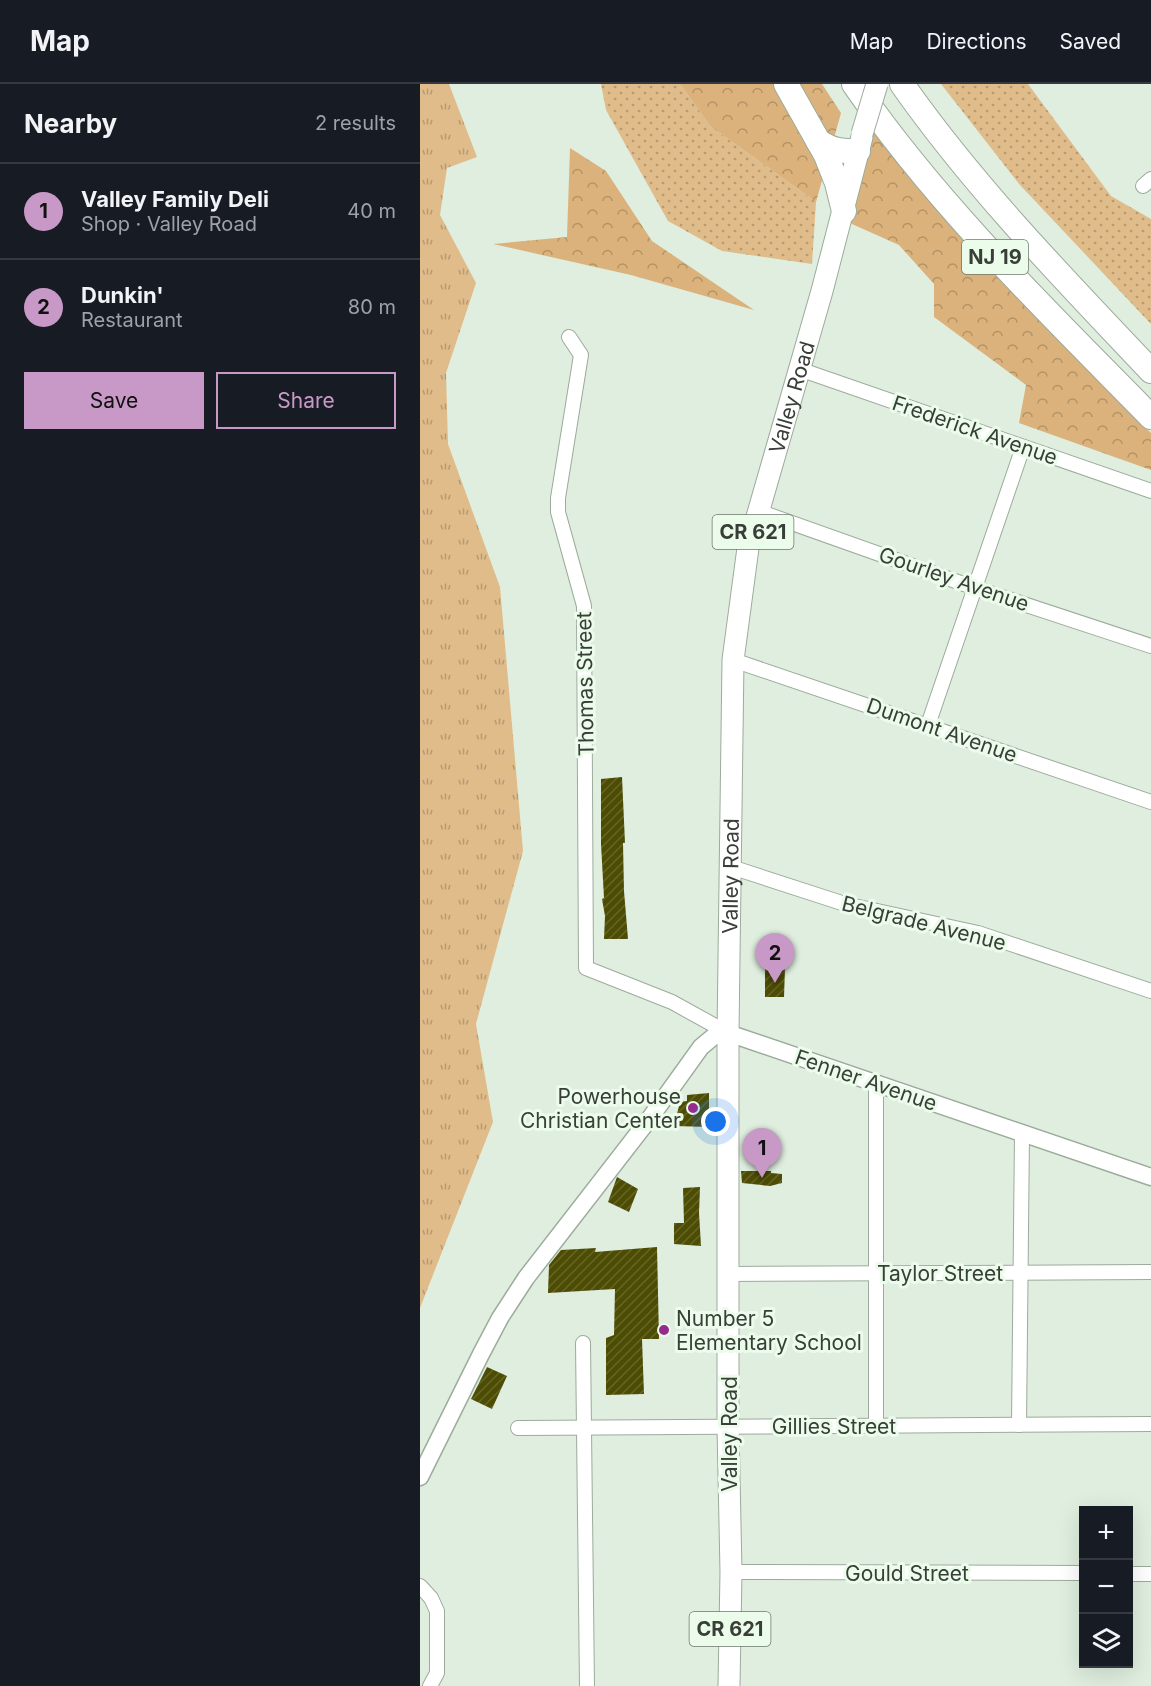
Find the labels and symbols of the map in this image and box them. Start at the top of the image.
road number: NJ 19 [962,240,1028,274]
street label: Valley Road [763,338,819,456]
street label: Frederick Avenue [889,390,1061,470]
road number: CR 621 [712,515,794,549]
street label: Gourley Avenue [876,542,1032,616]
street label: Thomas Street [571,611,599,757]
street label: Dumont Avenue [863,693,1021,767]
street label: Valley Road [717,818,743,934]
street label: Belgrade Avenue [839,890,1009,956]
pin: 2 [756,934,794,983]
street label: Fenner Avenue [792,1044,940,1116]
place label: Powerhouse Christian Center [520,1084,681,1133]
marker: Powerhouse Christian Center [686,1101,700,1115]
your location [701,1107,730,1136]
pin: 1 [742,1128,782,1178]
street label: Taylor Street [877,1261,1003,1286]
place label: Number 5 Elementary School [676,1306,862,1355]
marker: Number 5 Elementary School [657,1323,671,1337]
street label: Valley Road [717,1376,742,1492]
street label: Gillies Street [772,1414,896,1439]
street label: Gould Street [845,1561,969,1586]
road number: CR 621 [690,1612,770,1646]

